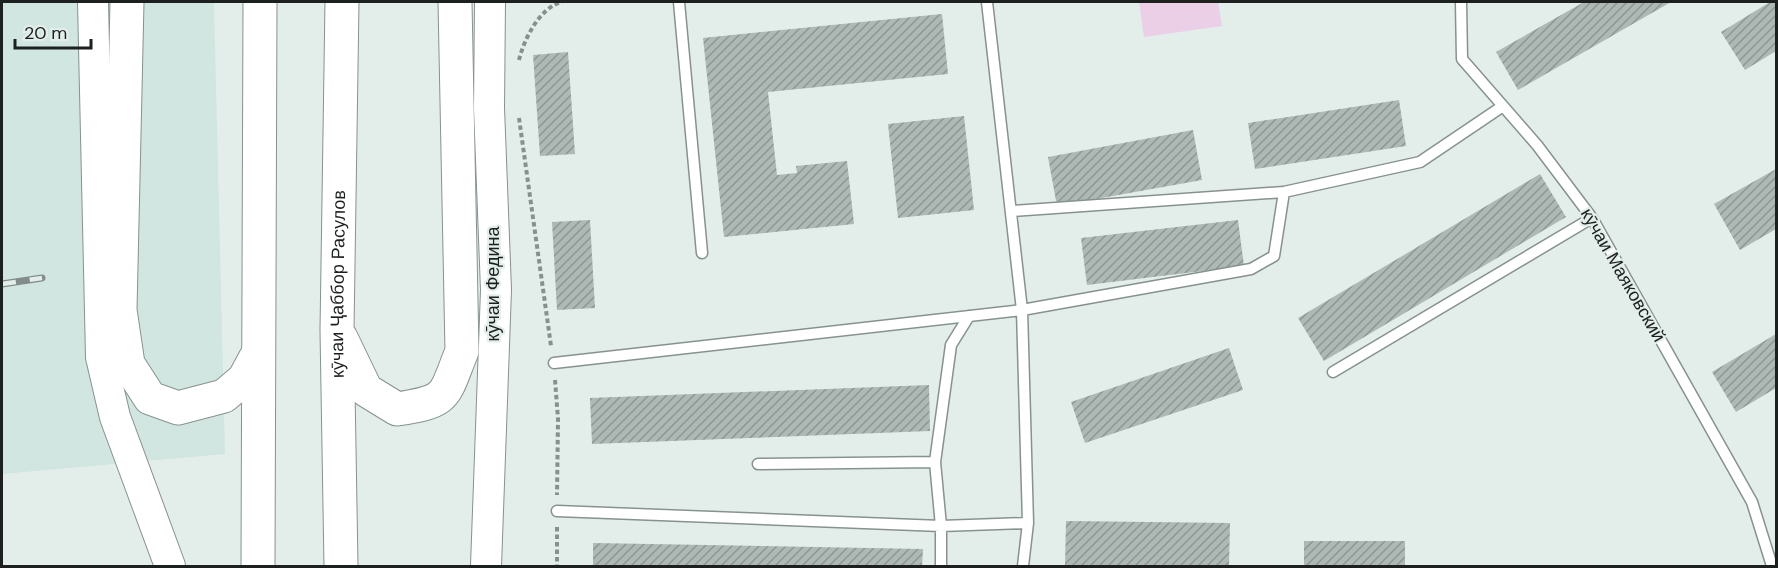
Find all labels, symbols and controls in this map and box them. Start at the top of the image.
scale bar [15,12,92,50]
text: 20 m [24,21,67,45]
street label: кӯчаи Ҷаббор Расулов [325,190,351,378]
street label: кӯчаи Маяковский [1575,204,1671,346]
street label: кӯчаи Федина [481,226,505,341]

